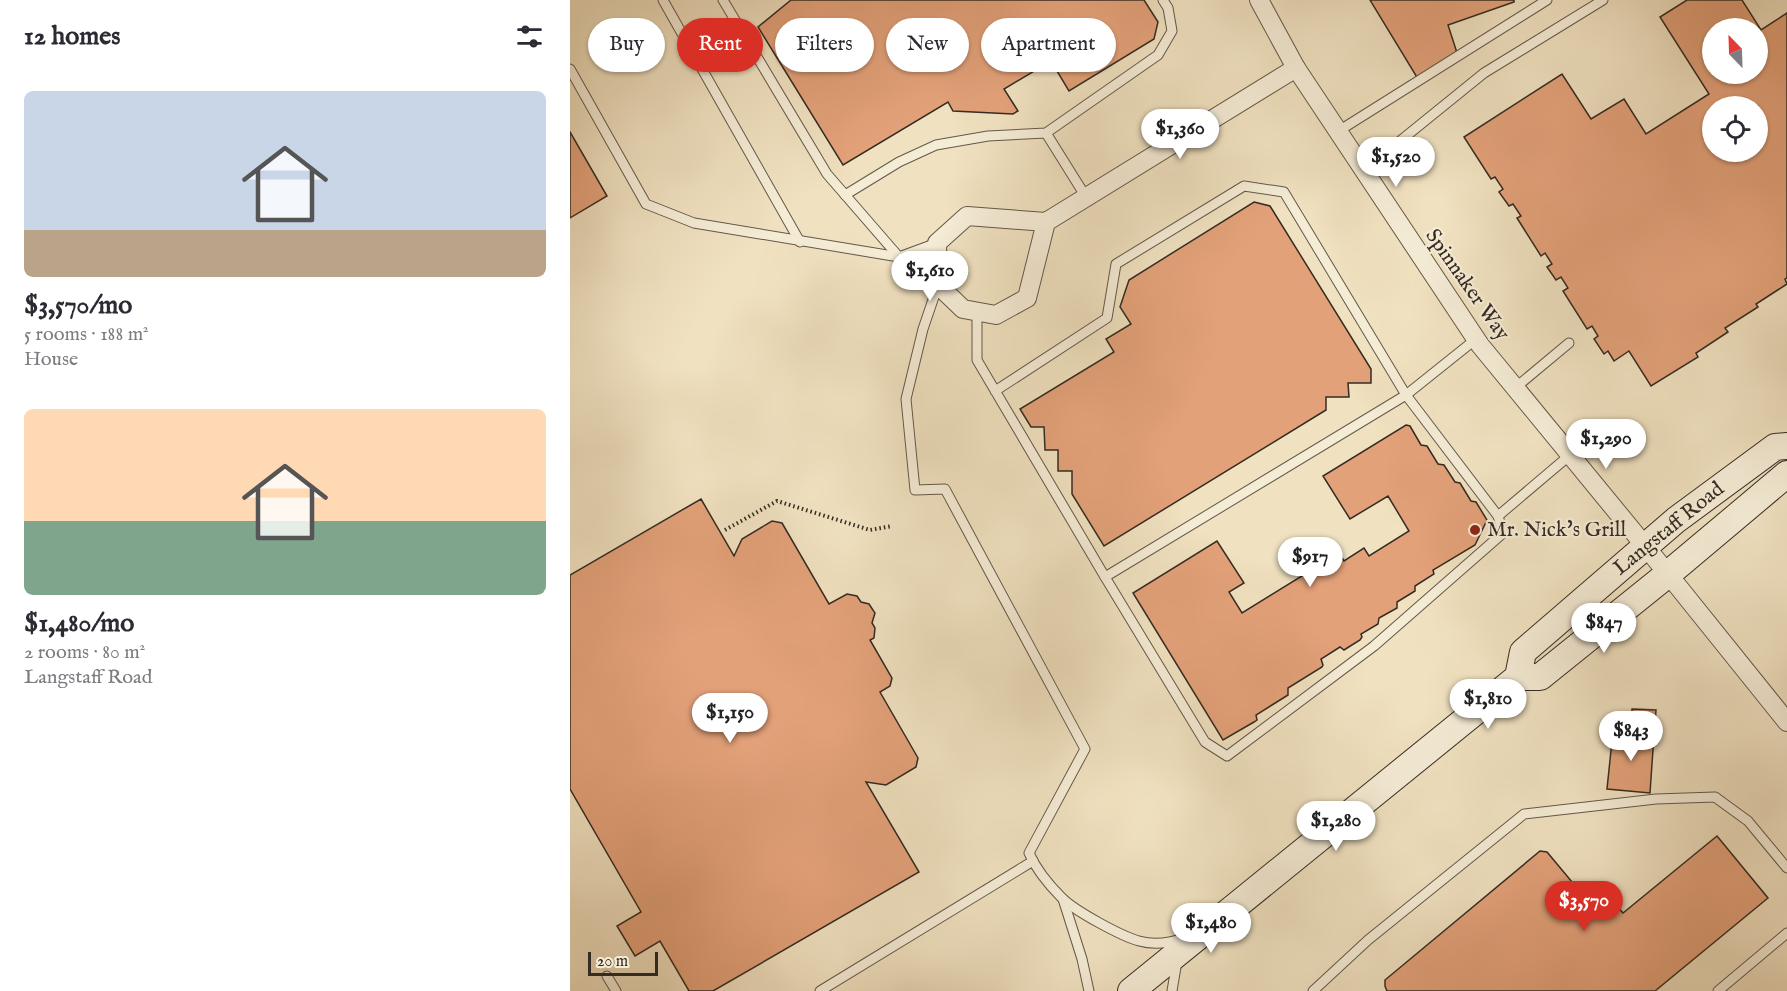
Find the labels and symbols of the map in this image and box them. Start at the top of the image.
north arrow [1702,18,1768,84]
pin: $1,360 [1131,109,1229,160]
pin: $1,520 [1347,137,1445,188]
street label: Spinnaker Way [1419,224,1516,347]
pin: $1,610 [881,251,979,302]
pin: $1,290 [1557,419,1655,470]
street label: Langstaff Road [1608,476,1730,582]
place label: Mr. Nick's Grill [1487,517,1626,544]
marker: Mr. Nick's Grill [1468,523,1482,537]
pin: $917 [1274,537,1346,588]
pin: $847 [1568,603,1640,654]
pin: $1,810 [1439,679,1537,730]
pin: $1,150 [681,693,779,744]
pin: $843 [1595,711,1667,762]
pin: $1,280 [1287,801,1385,852]
pin: $3,570 [1535,881,1633,932]
pin: $1,480 [1162,903,1260,954]
scale bar [588,949,658,976]

